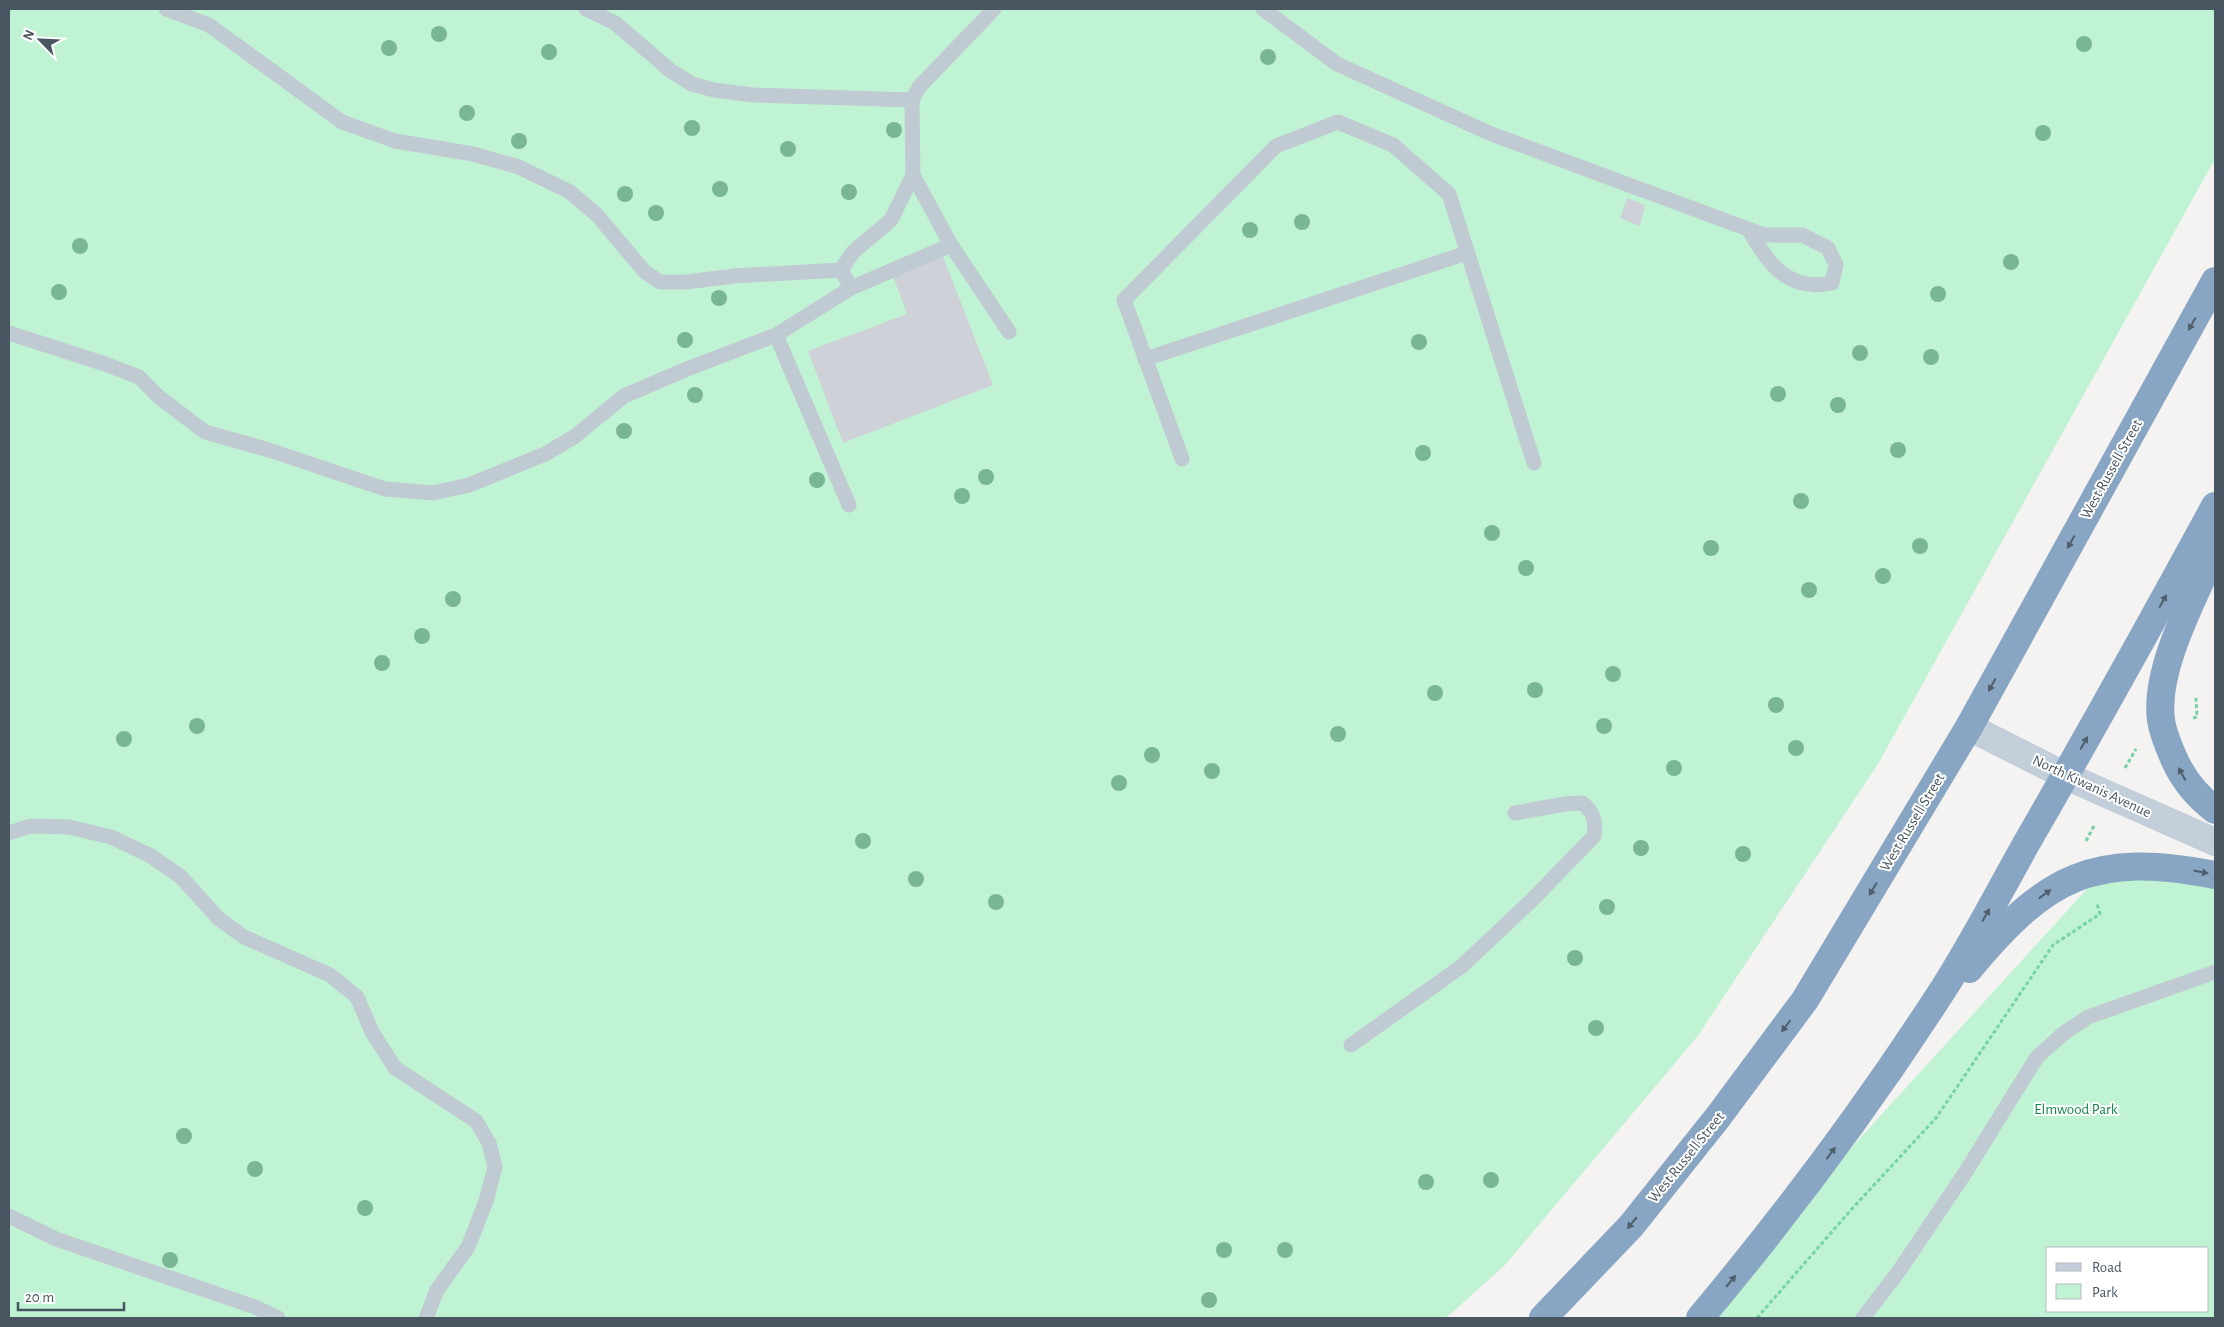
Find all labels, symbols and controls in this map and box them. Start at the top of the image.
north arrow [15,15,65,65]
text: N [21,28,37,42]
one-way arrow [2187,317,2196,330]
street label: West Russell Street [2078,417,2145,522]
one-way arrow [2067,535,2075,550]
one-way arrow [2159,594,2167,608]
one-way arrow [1988,678,1997,691]
one-way arrow [2080,736,2088,751]
street label: North Kiwanis Avenue [2030,752,2153,820]
one-way arrow [2178,767,2186,782]
street label: West Russell Street [1877,770,1948,874]
one-way arrow [2193,868,2209,876]
one-way arrow [1868,882,1877,895]
one-way arrow [2038,889,2052,899]
one-way arrow [1982,907,1990,922]
one-way arrow [1781,1019,1791,1033]
park label: Elmwood Park [2034,1102,2118,1117]
street label: West Russell Street [1646,1109,1727,1205]
one-way arrow [1826,1146,1836,1159]
one-way arrow [1627,1217,1638,1230]
legend [2046,1247,2209,1312]
text: Road [2092,1260,2122,1275]
one-way arrow [1725,1275,1736,1287]
scale bar [18,1280,124,1312]
text: Park [2092,1285,2118,1300]
text: 20 m [25,1290,54,1305]

